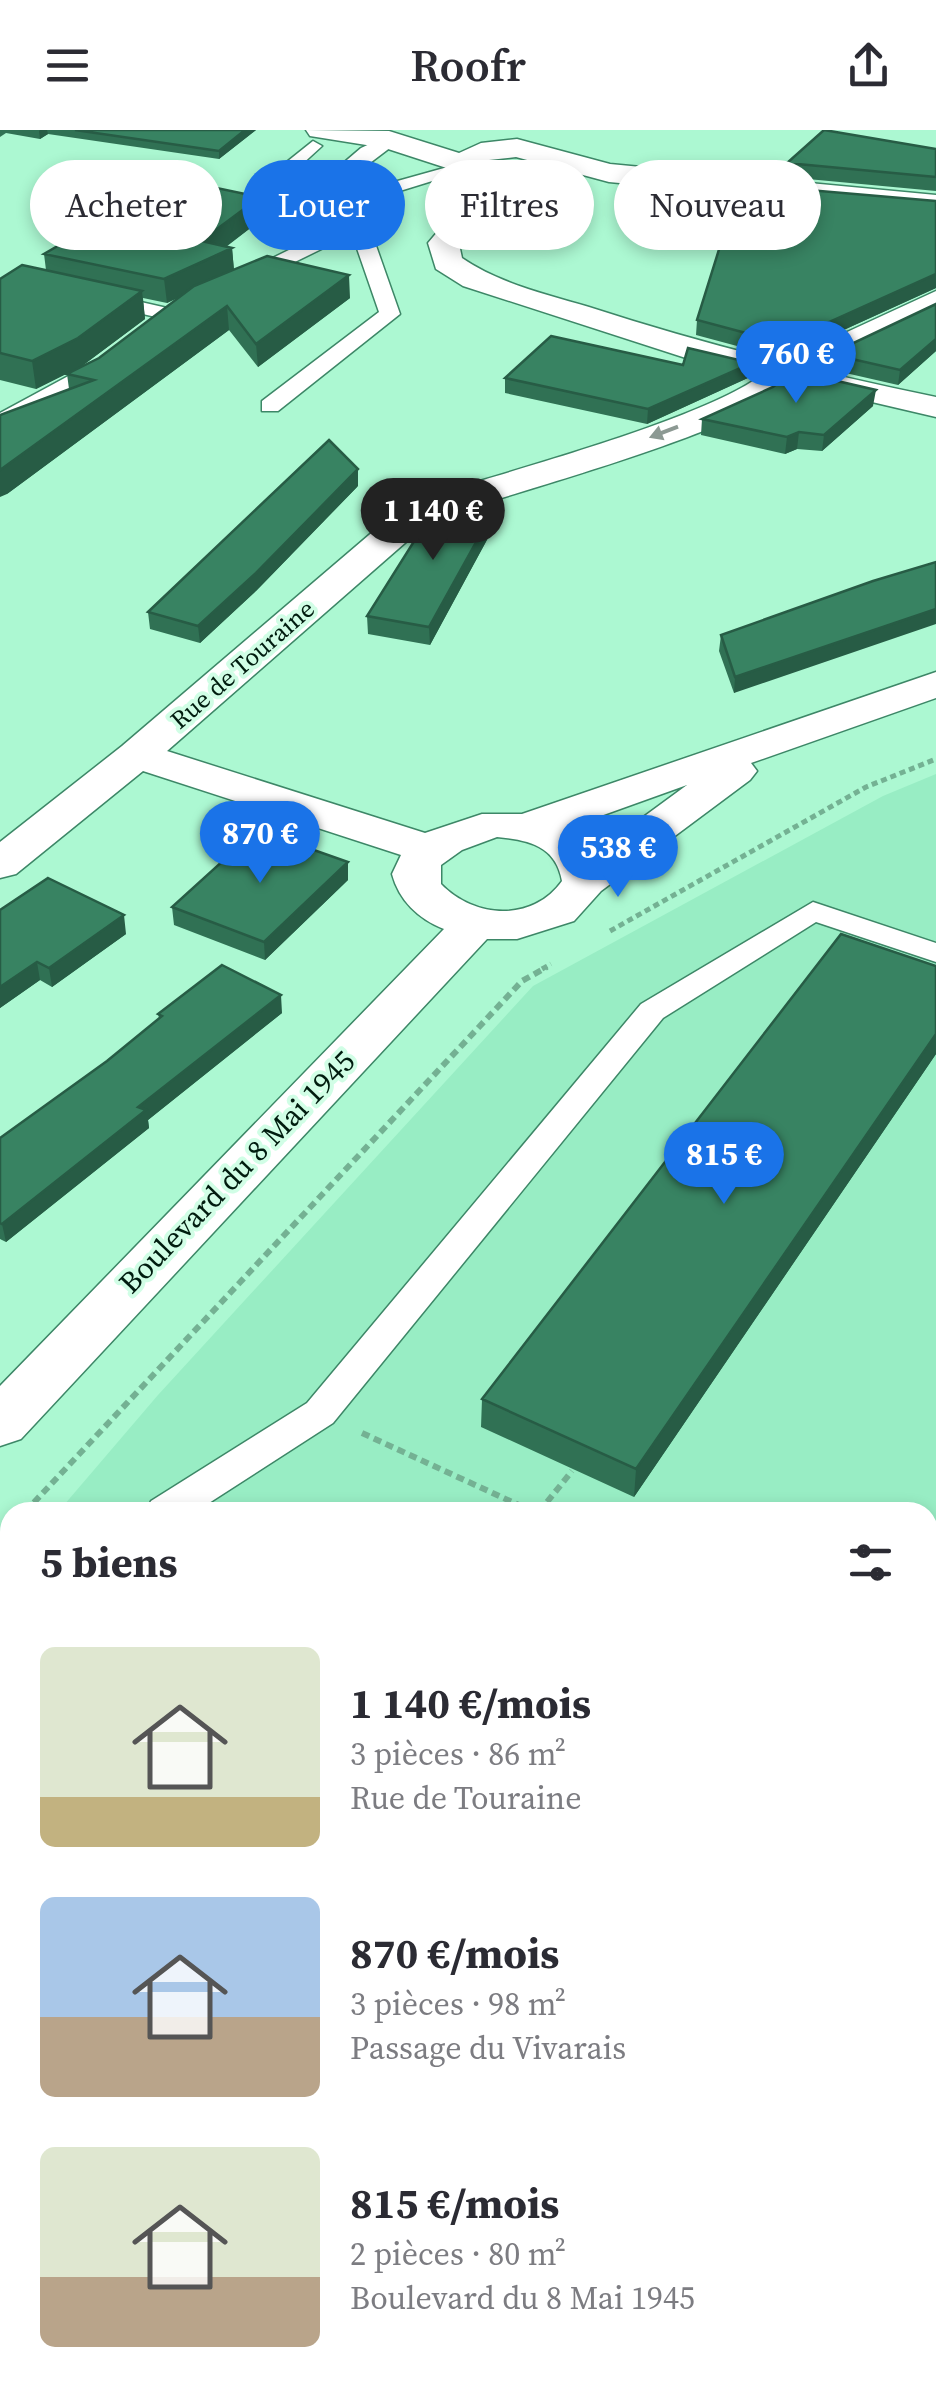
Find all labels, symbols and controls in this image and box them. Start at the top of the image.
text: Roofr [410,34,526,96]
icon: menu [40,38,95,93]
icon: share [841,38,896,93]
chip: Acheter [30,160,222,250]
chip: Louer [242,160,405,250]
chip: Filtres [425,160,594,250]
chip: Nouveau [614,160,821,250]
pin: 760 € [726,321,866,406]
text: 760 € [758,331,834,375]
one-way arrow [648,425,678,440]
pin: 1 140 € [341,478,525,563]
text: 1 140 € [383,488,483,532]
street label: Rue de Touraine [163,592,321,736]
pin: 870 € [190,801,330,886]
text: 870 € [222,811,298,855]
pin: 538 € [548,815,688,900]
text: 538 € [580,825,656,869]
street label: Boulevard du 8 Mai 1945 [110,1041,364,1302]
pin: 815 € [654,1122,794,1207]
text: 815 € [686,1132,762,1176]
text: 5 biens [40,1533,178,1591]
icon: filters [843,1535,898,1590]
text: 1 140 €/mois [350,1674,591,1732]
icon: home [120,1687,240,1807]
text: 3 pièces · 86 m² [350,1732,566,1776]
text: Rue de Touraine [350,1776,582,1820]
text: 870 €/mois [350,1924,559,1982]
icon: home [120,1937,240,2057]
text: 3 pièces · 98 m² [350,1982,566,2026]
text: Passage du Vivarais [350,2026,626,2070]
text: 815 €/mois [350,2174,559,2232]
icon: home [120,2187,240,2307]
text: 2 pièces · 80 m² [350,2232,566,2276]
text: Boulevard du 8 Mai 1945 [350,2276,695,2320]

